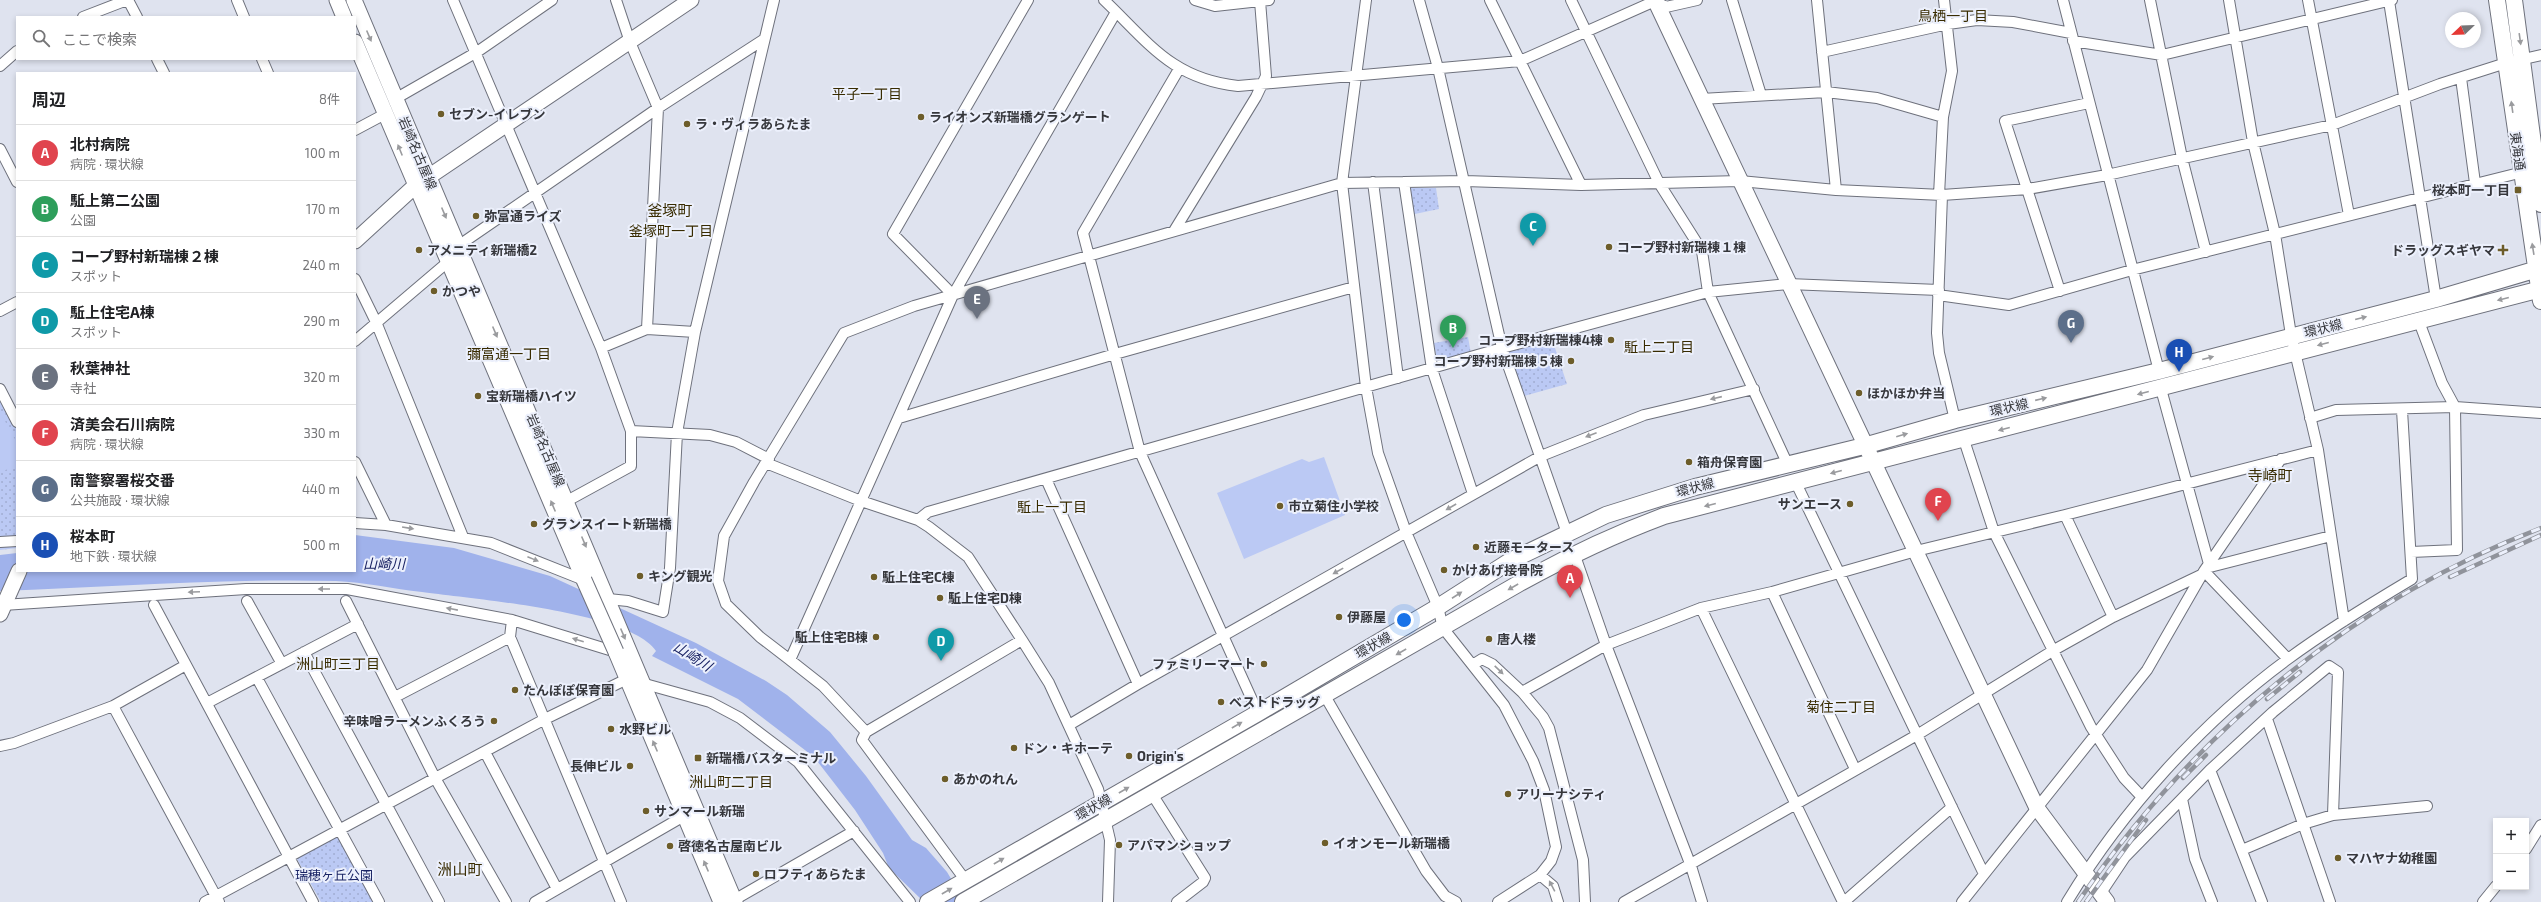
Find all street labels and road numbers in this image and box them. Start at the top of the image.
street label: 岩崎名古屋線 [395,114,441,192]
street label: 東海通 [2507,131,2529,171]
street label: 環状線 [2302,316,2344,340]
street label: 環状線 [1988,395,2030,419]
street label: 岩崎名古屋線 [523,411,569,489]
street label: 環状線 [1674,474,1716,500]
street label: 環状線 [1352,628,1394,662]
street label: 環状線 [1072,790,1114,824]

